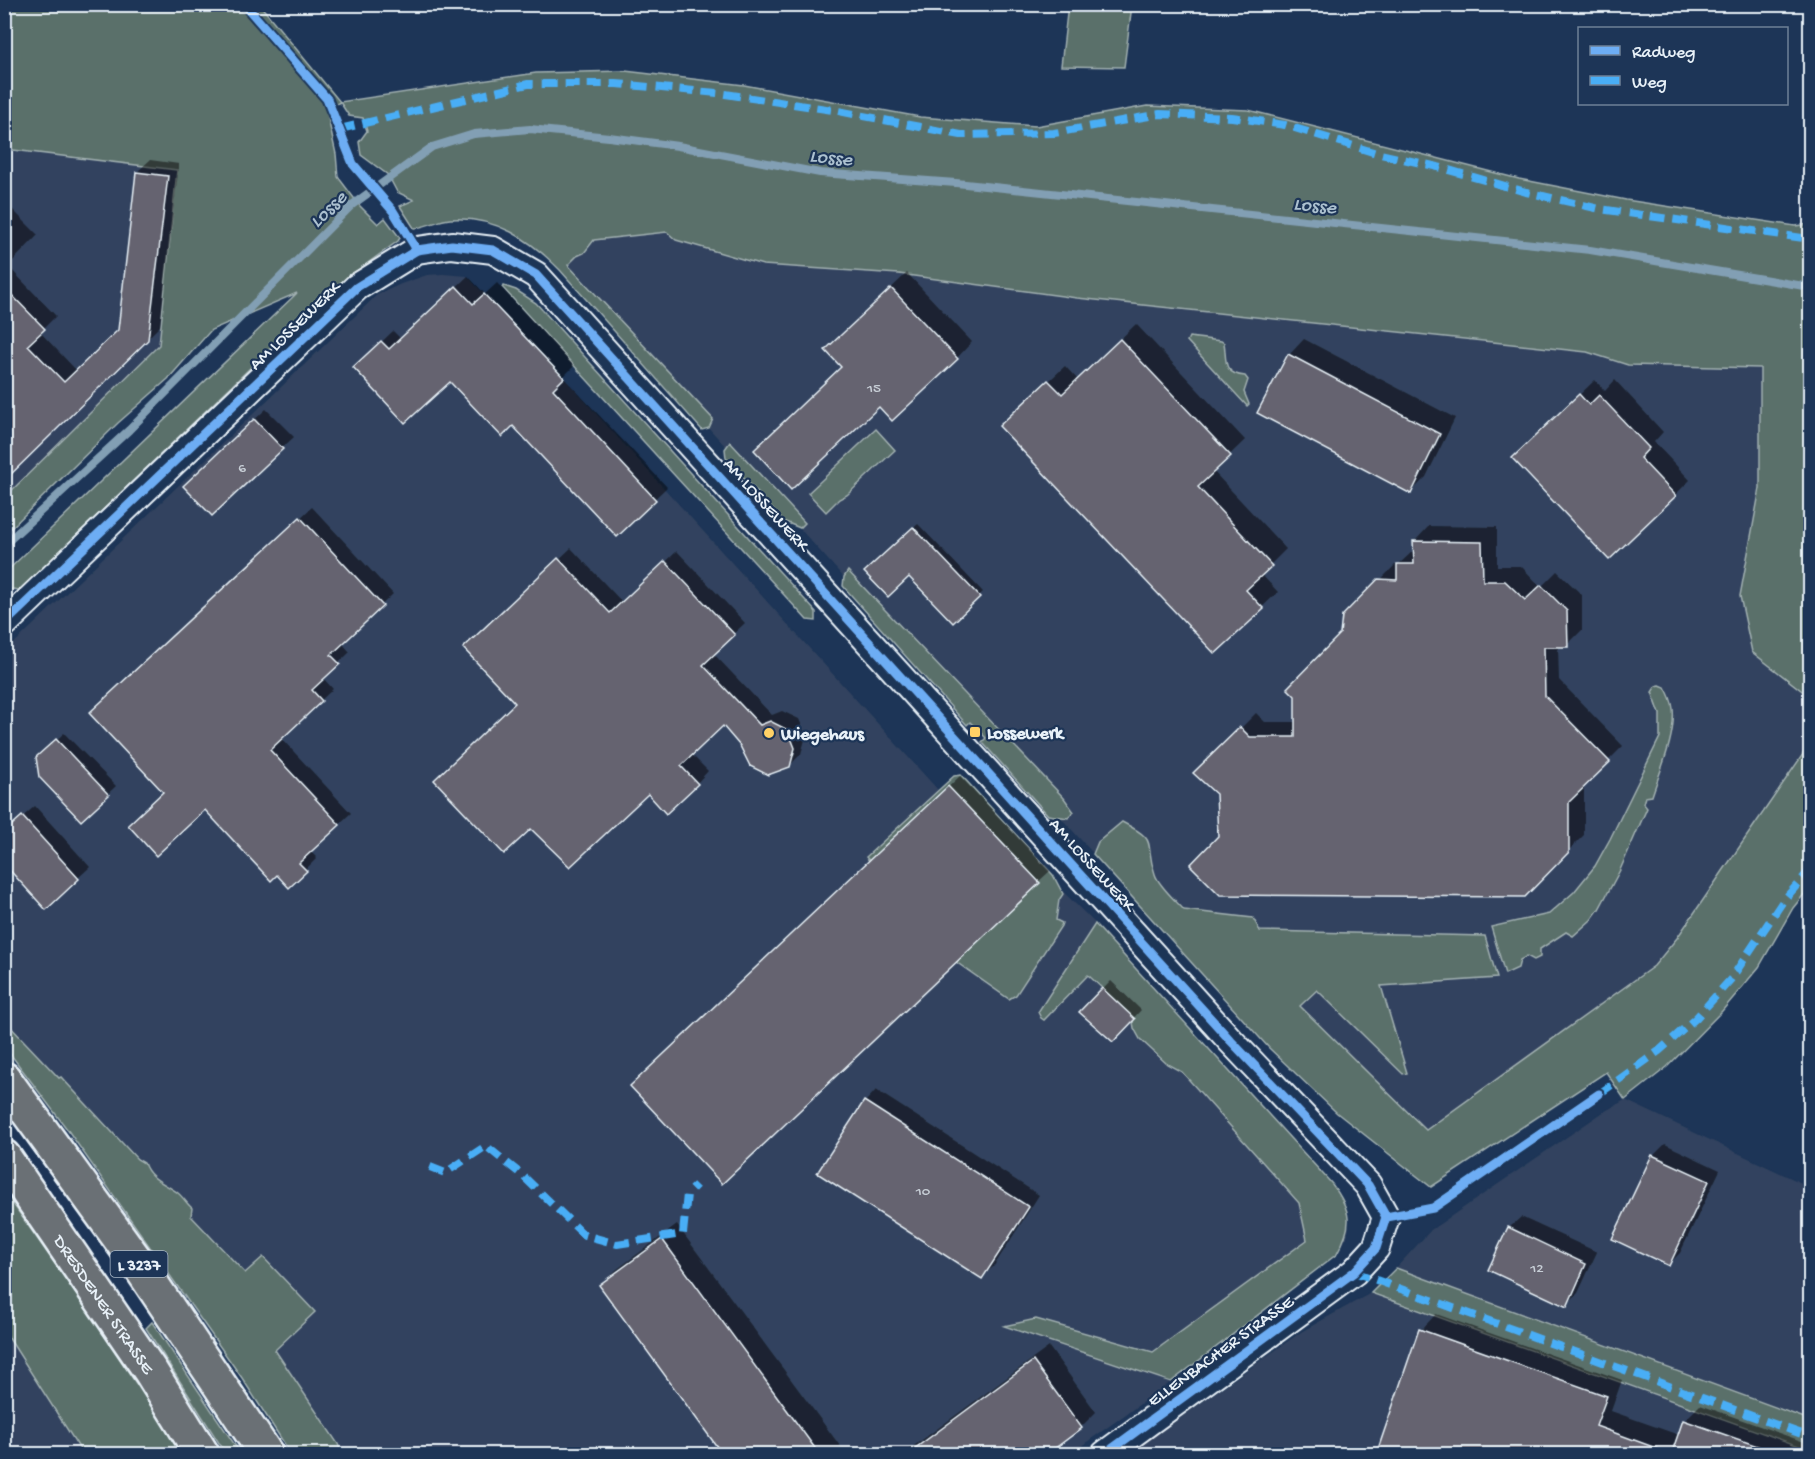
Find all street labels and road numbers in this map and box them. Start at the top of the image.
street label: AM LOSSEWERK [246,277,347,376]
street label: AM LOSSEWERK [718,455,814,558]
street label: AM LOSSEWERK [1044,815,1140,918]
street label: DRESDENER STRASSE [47,1231,158,1379]
road number: L 3237 [110,1251,168,1277]
street label: ELLENBACHER STRASSE [1144,1292,1299,1412]

